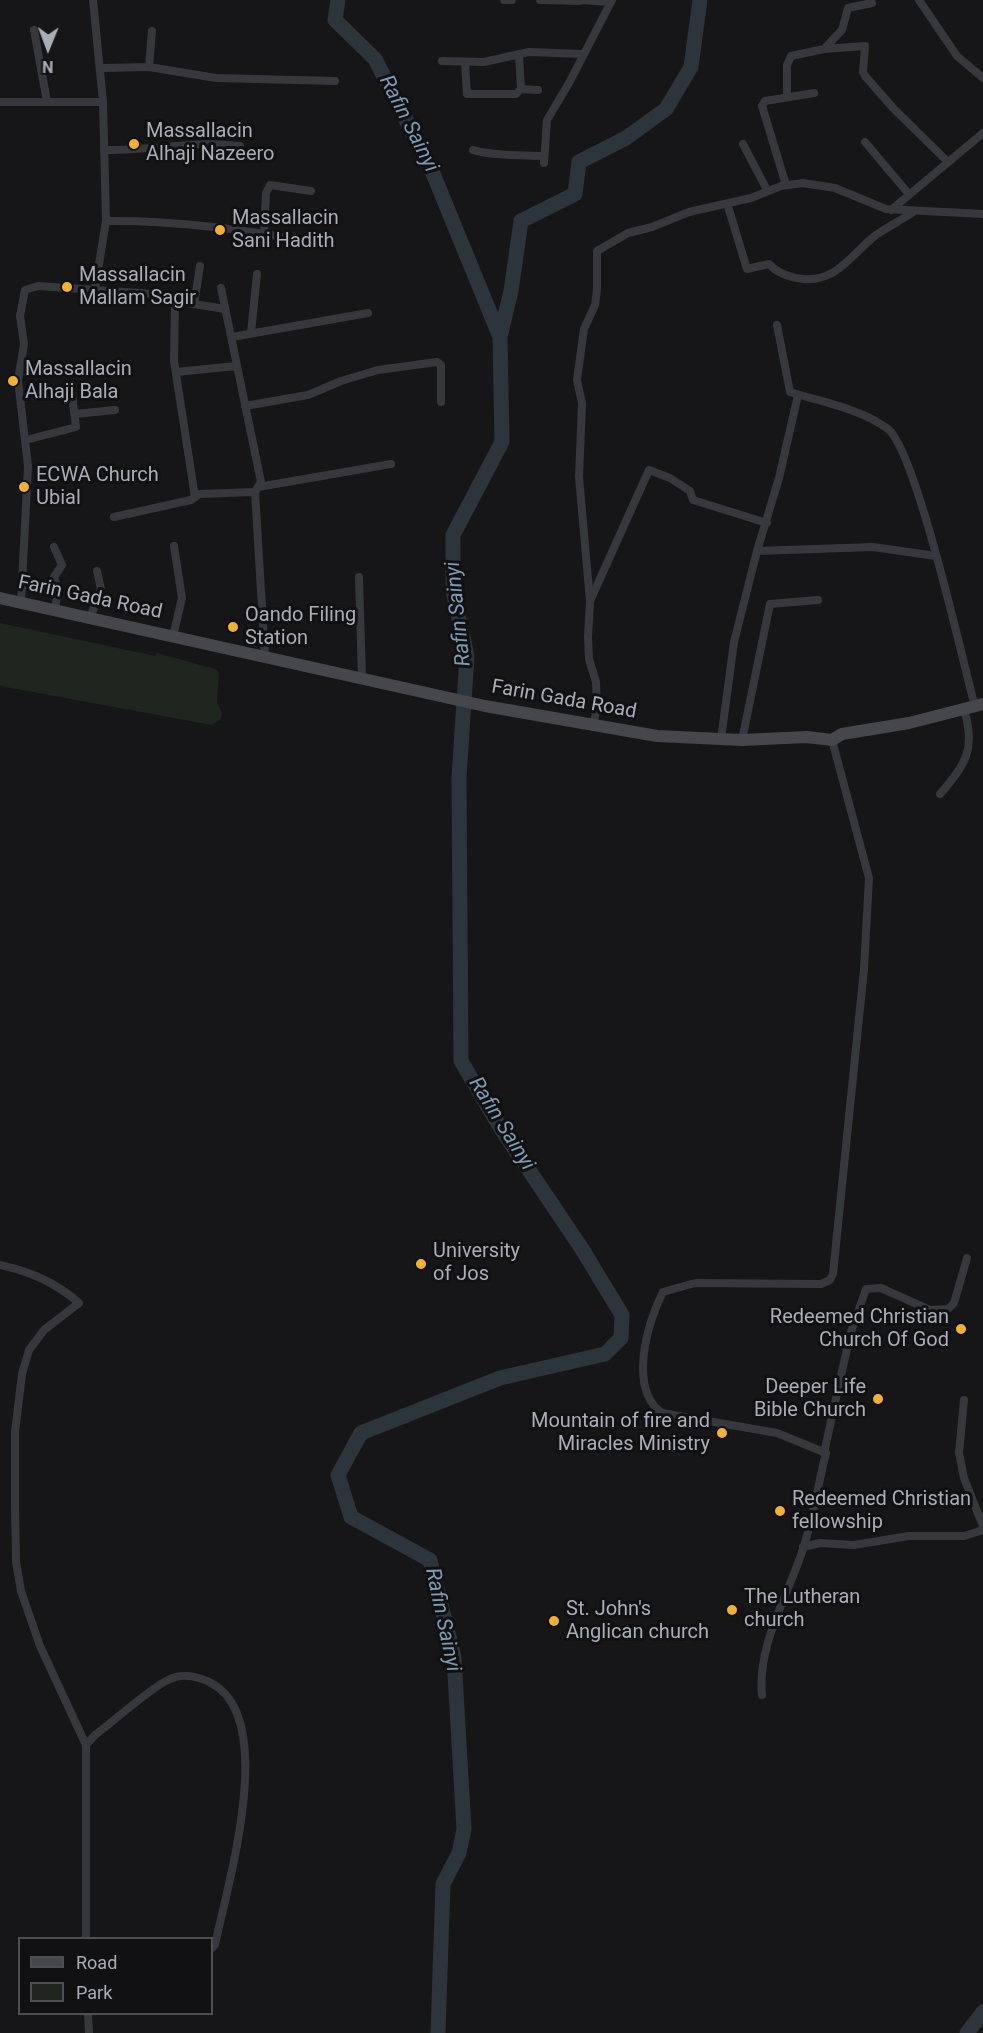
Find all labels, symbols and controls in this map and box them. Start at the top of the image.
north arrow [18,18,78,78]
text: N [42,57,53,76]
water label: Rafin Sainyi [373,71,443,177]
place label: Massallacin Alhaji Nazeero [146,120,275,167]
marker: Massallacin Alhaji Nazeero [127,137,141,151]
place label: Massallacin Sani Hadith [232,207,339,254]
marker: Massallacin Sani Hadith [213,223,227,237]
place label: Massallacin Mallam Sagir [79,264,196,311]
marker: Massallacin Mallam Sagir [60,280,74,294]
place label: Massallacin Alhaji Bala [25,358,132,405]
marker: Massallacin Alhaji Bala [6,374,20,388]
place label: ECWA Church Ubial [36,464,159,511]
marker: ECWA Church Ubial [17,480,31,494]
water label: Rafin Sainyi [441,560,477,668]
street label: Farin Gada Road [16,571,164,625]
place label: Oando Filing Station [245,604,356,651]
marker: Oando Filing Station [226,620,240,634]
street label: Farin Gada Road [490,675,638,725]
water label: Rafin Sainyi [462,1073,540,1175]
place label: University of Jos [433,1240,520,1287]
marker: University of Jos [414,1257,428,1271]
place label: Redeemed Christian Church Of God [770,1306,949,1353]
marker: Redeemed Christian Church Of God [954,1322,968,1336]
place label: Deeper Life Bible Church [754,1376,866,1423]
marker: Deeper Life Bible Church [871,1392,885,1406]
place label: Mountain of fire and Miracles Ministry [531,1410,710,1457]
marker: Mountain of fire and Miracles Ministry [715,1426,729,1440]
place label: Redeemed Christian fellowship [792,1488,971,1535]
marker: Redeemed Christian fellowship [773,1504,787,1518]
water label: Rafin Sainyi [419,1566,465,1674]
place label: The Lutheran church [744,1586,860,1633]
place label: St. John's Anglican church [566,1598,709,1645]
marker: The Lutheran church [725,1603,739,1617]
marker: St. John's Anglican church [547,1614,561,1628]
legend [18,1937,213,2015]
text: Road [76,1952,117,1973]
text: Park [76,1982,112,2003]

